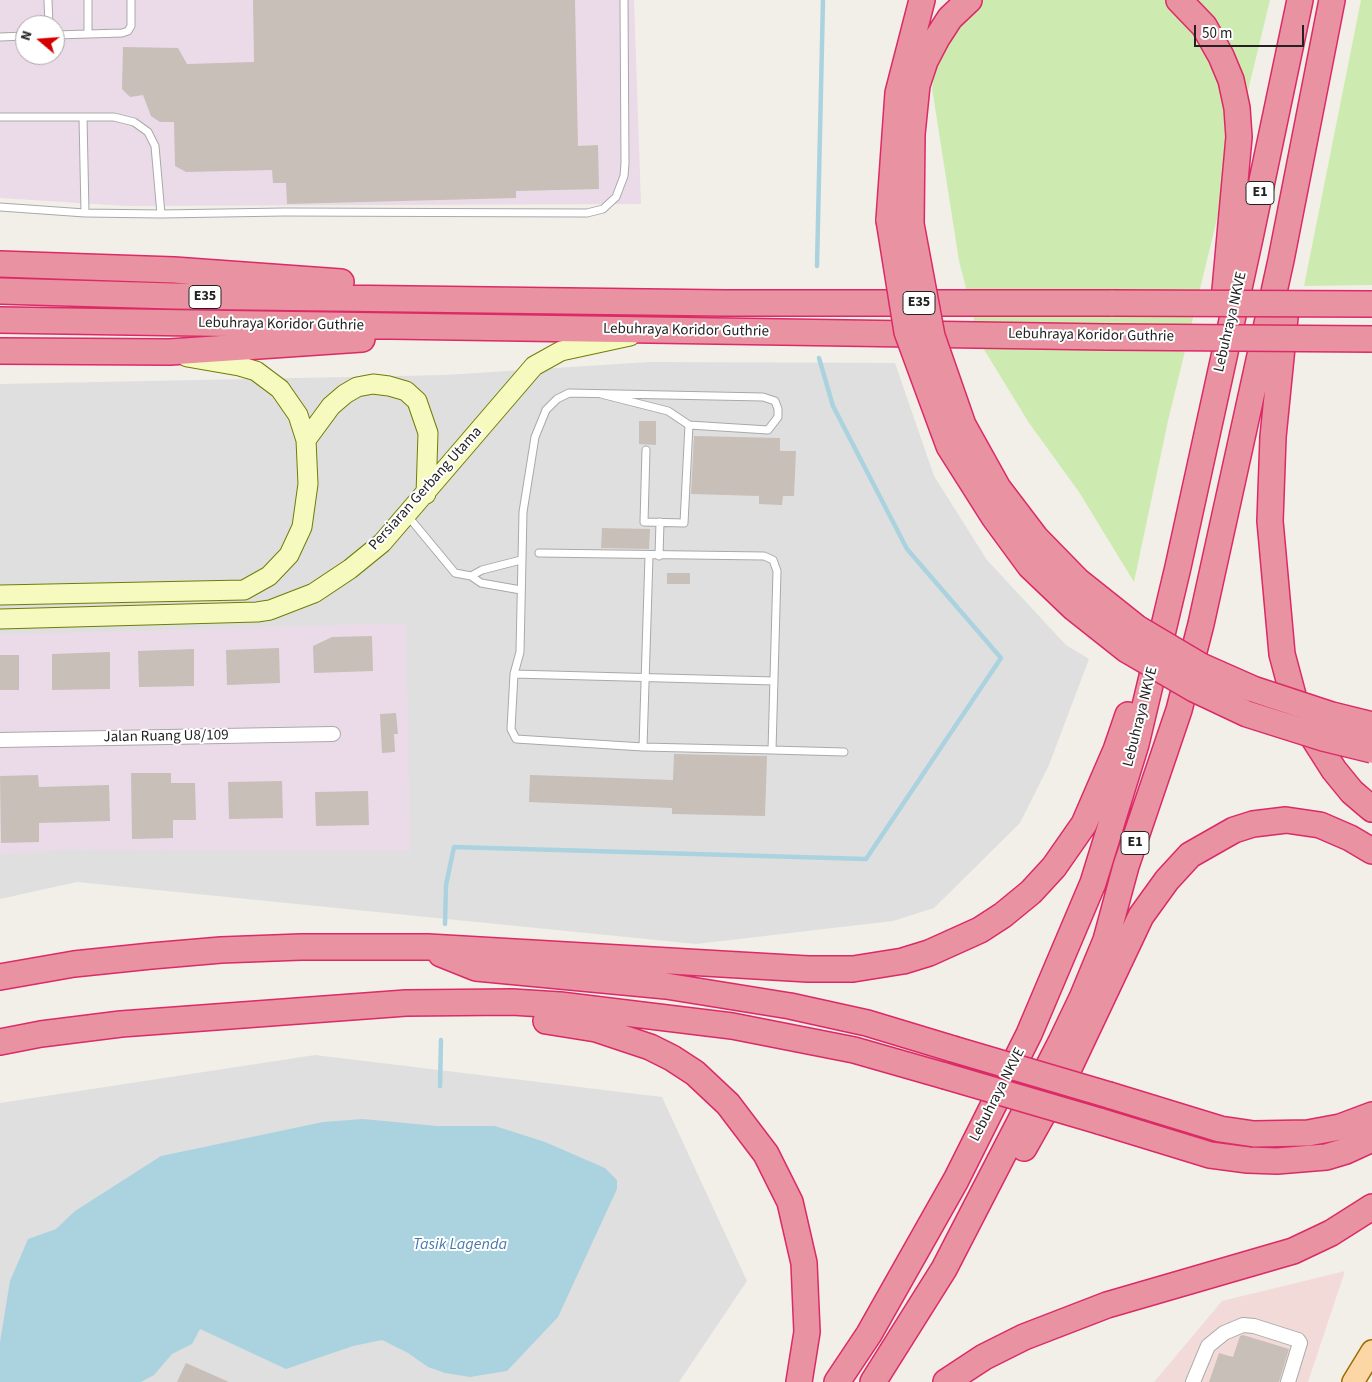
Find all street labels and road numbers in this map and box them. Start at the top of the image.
road number: E1 [1246,182,1274,204]
street label: Lebuhraya NKVE [1211,270,1251,374]
road number: E35 [189,286,221,308]
road number: E35 [903,292,935,314]
street label: Lebuhraya Koridor Guthrie [198,315,364,335]
street label: Lebuhraya Koridor Guthrie [603,321,769,341]
street label: Lebuhraya Koridor Guthrie [1008,326,1174,346]
street label: Persiaran Gerbang Utama [366,423,486,555]
street label: Lebuhraya NKVE [1120,665,1162,769]
street label: Jalan Ruang U8/109 [103,727,229,747]
road number: E1 [1121,831,1149,854]
street label: Lebuhraya NKVE [967,1045,1029,1145]

